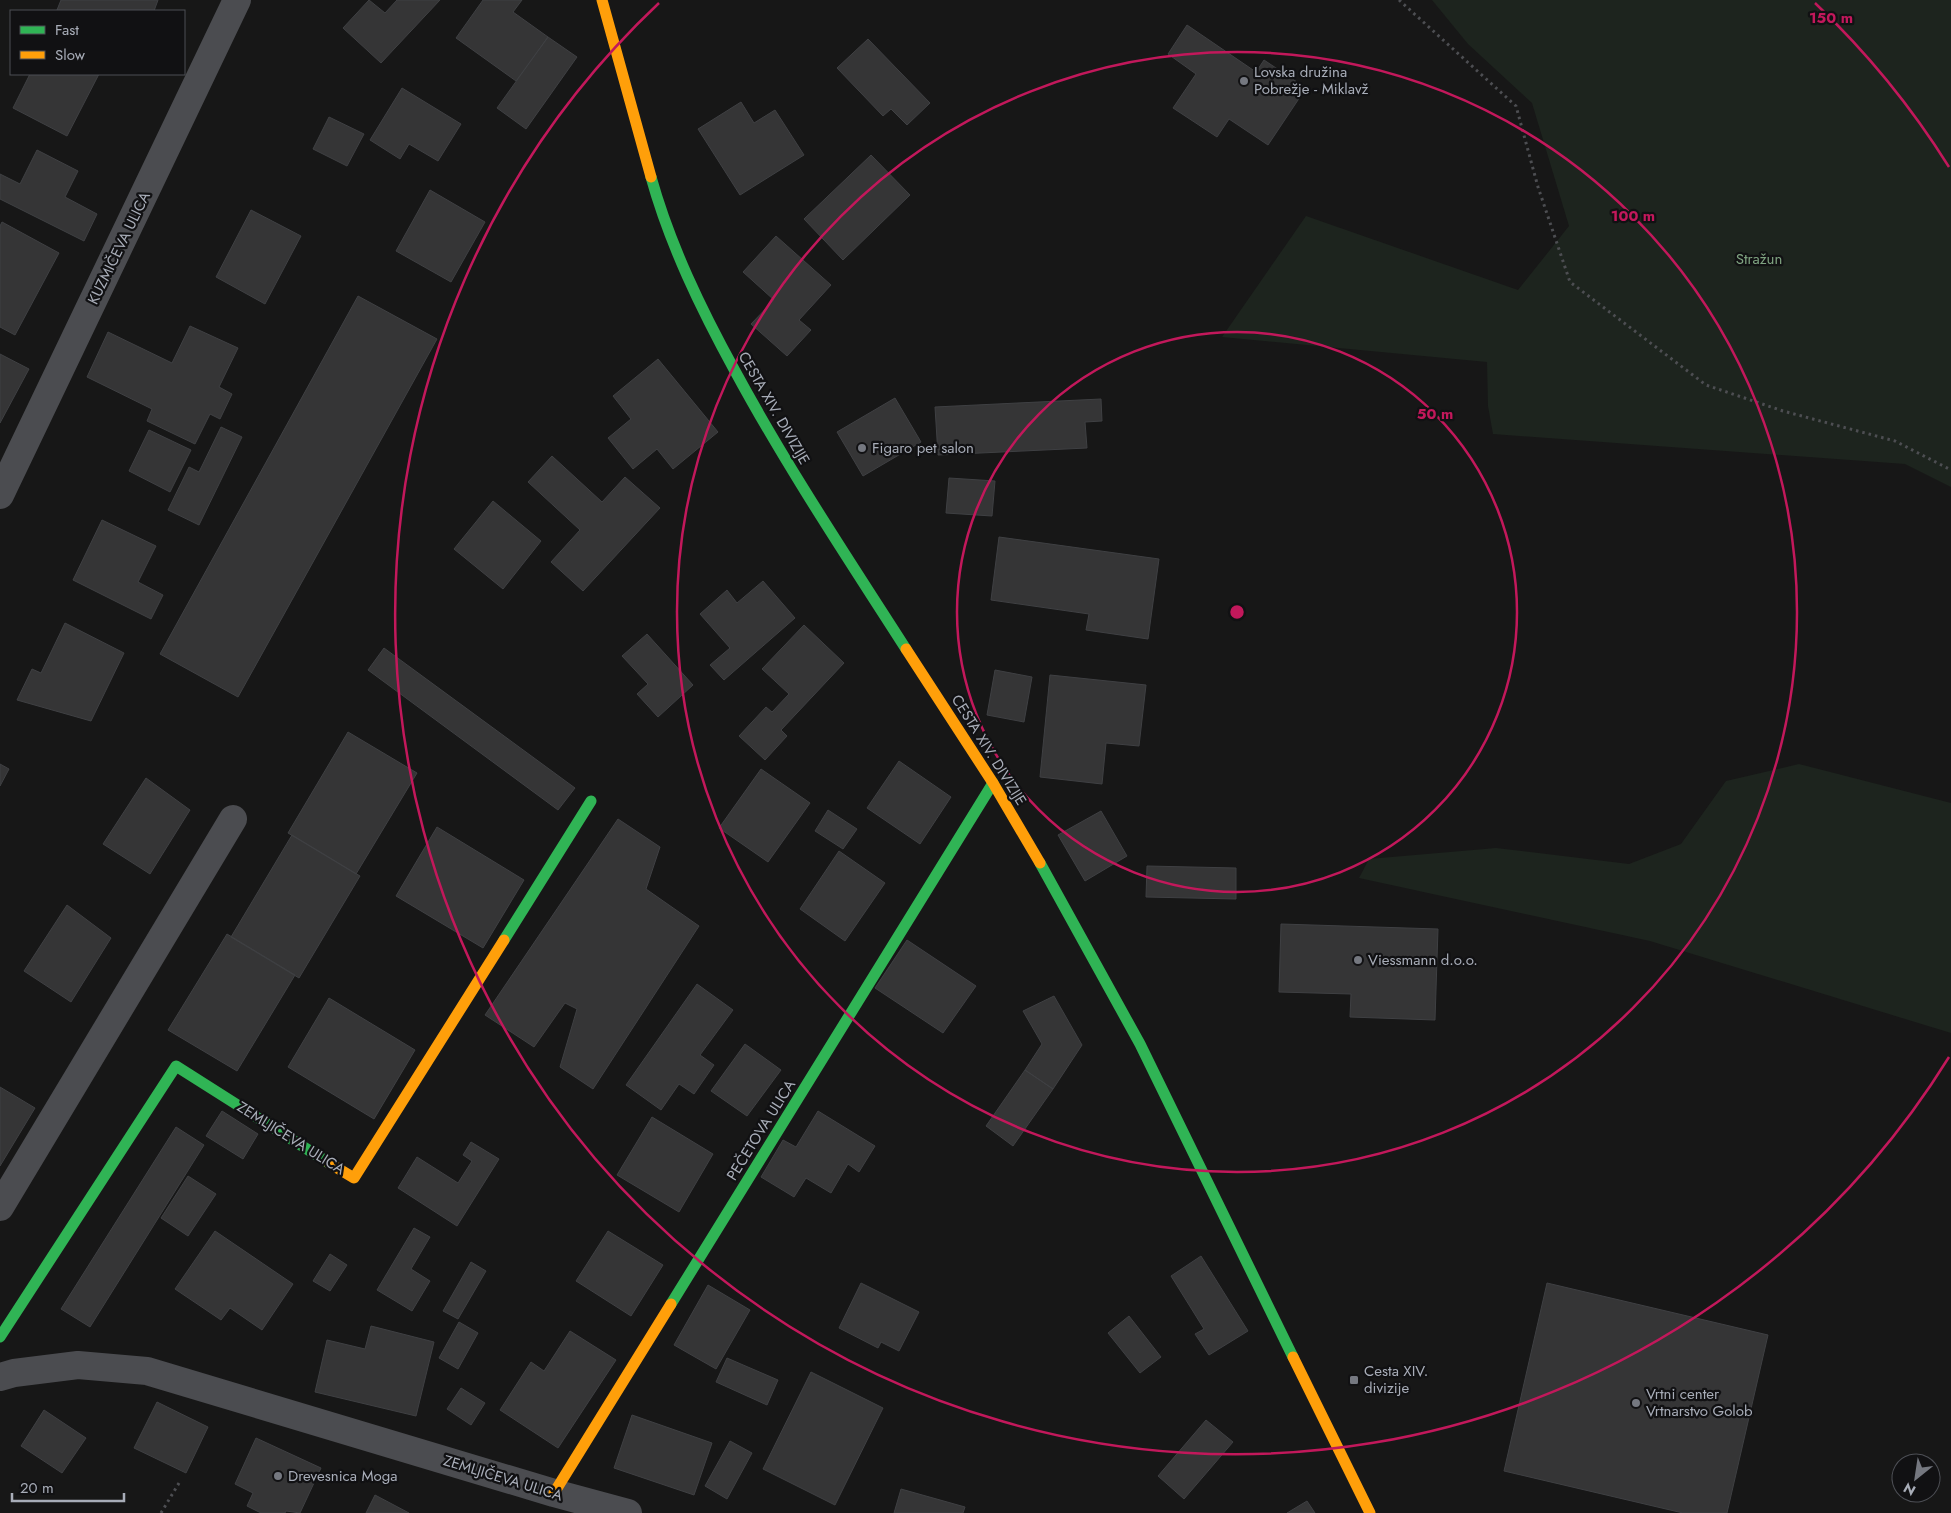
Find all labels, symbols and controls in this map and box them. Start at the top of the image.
text: 150 m [1809,7,1853,29]
legend [10,10,185,75]
text: Fast [55,19,79,41]
text: Slow [55,44,86,66]
place label: Lovska družina Pobrežje - Miklavž [1254,61,1369,100]
marker: Lovska družina Pobrežje - Miklavž [1238,75,1250,87]
street label: KUZMIČEVA ULICA [82,188,156,308]
text: 100 m [1611,205,1655,227]
park label: Stražun [1736,248,1782,270]
street label: CESTA XIV. DIVIZIJE [733,347,815,469]
text: 50 m [1417,403,1453,425]
place label: Figaro pet salon [872,437,974,459]
marker: Figaro pet salon [856,442,868,454]
centre of rings [1228,603,1246,621]
street label: CESTA XIV. DIVIZIJE [946,690,1032,810]
place label: Viessmann d.o.o. [1368,949,1478,971]
marker: Viessmann d.o.o. [1352,954,1364,966]
street label: PEČETOVA ULICA [721,1075,801,1185]
street label: ZEMLJIČEVA ULICA [233,1096,349,1180]
place label: Cesta XIV. divizije [1364,1360,1428,1399]
marker: Cesta XIV. divizije [1348,1374,1360,1386]
place label: Vrtni center Vrtnarstvo Golob [1646,1383,1753,1422]
marker: Vrtni center Vrtnarstvo Golob [1630,1397,1642,1409]
street label: ZEMLJIČEVA ULICA [441,1449,565,1507]
north arrow [1891,1453,1941,1503]
place label: Drevesnica Moga [288,1465,398,1487]
scale bar [12,1470,125,1502]
marker: Drevesnica Moga [272,1470,284,1482]
text: 20 m [20,1477,54,1499]
text: N [1900,1478,1919,1501]

